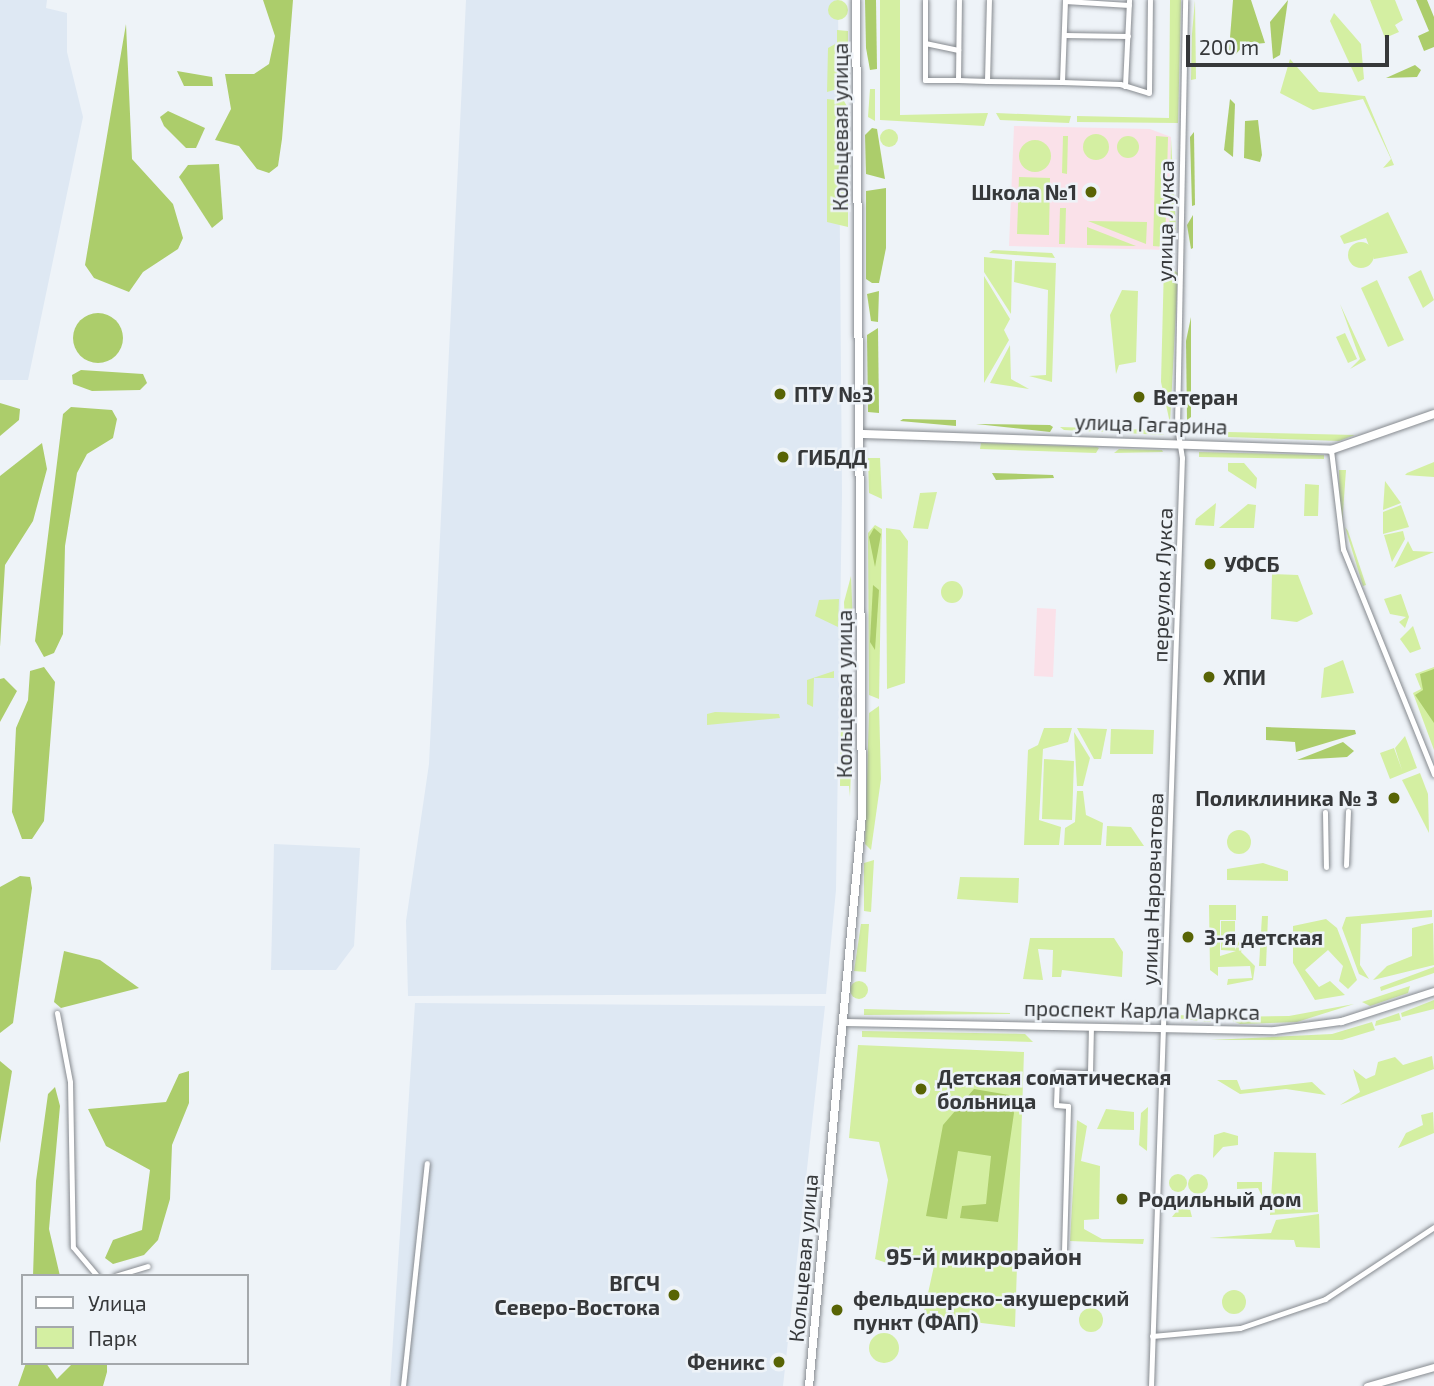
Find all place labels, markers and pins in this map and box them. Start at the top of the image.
place label: Школа №1 [971,179,1077,205]
marker: Школа №1 [1083,184,1099,200]
place label: ПТУ №3 [794,381,873,407]
place label: Ветеран [1153,384,1238,410]
marker: ПТУ №3 [772,386,788,402]
marker: Ветеран [1131,389,1147,405]
place label: ГИБДД [797,444,867,470]
marker: ГИБДД [775,449,791,465]
place label: УФСБ [1224,551,1280,577]
marker: УФСБ [1202,556,1218,572]
place label: ХПИ [1223,664,1266,690]
marker: ХПИ [1201,669,1217,685]
place label: Поликлиника № 3 [1195,785,1378,811]
marker: Поликлиника № 3 [1384,788,1404,808]
place label: 3-я детская [1204,924,1323,950]
marker: 3-я детская [1178,927,1198,947]
place label: Детская соматическая больница [937,1064,1171,1114]
marker: Детская соматическая больница [911,1079,931,1099]
place label: Родильный дом [1138,1186,1301,1212]
marker: Родильный дом [1112,1189,1132,1209]
place label: ВГСЧ Северо-Востока [495,1270,660,1320]
place label: фельдшерско-акушерский пункт (ФАП) [853,1285,1129,1335]
marker: ВГСЧ Северо-Востока [666,1287,682,1303]
marker: фельдшерско-акушерский пункт (ФАП) [827,1300,847,1320]
place label: Феникс [687,1349,765,1375]
marker: Феникс [771,1354,787,1370]

